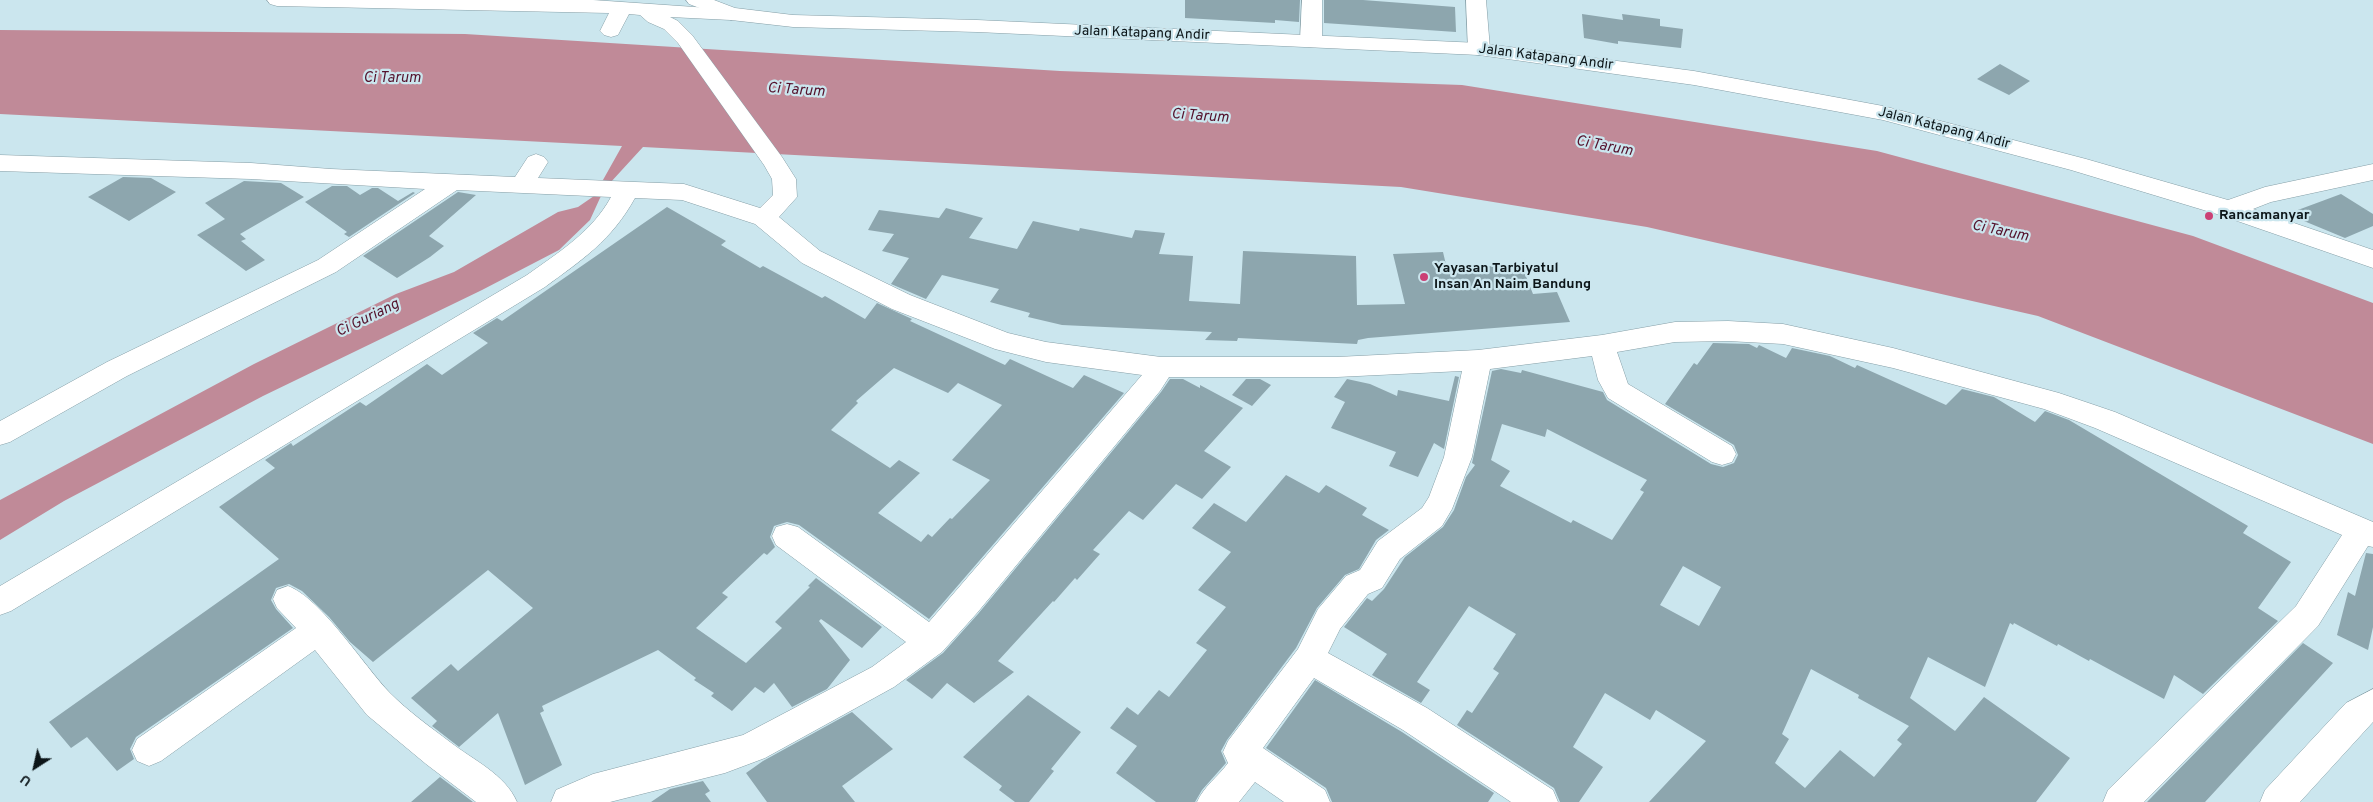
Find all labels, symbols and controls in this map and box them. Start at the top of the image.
street label: Jalan Katapang Andir [1074,23,1210,45]
street label: Jalan Katapang Andir [1478,41,1614,75]
water label: Ci Tarum [363,70,421,88]
water label: Ci Tarum [767,80,825,102]
street label: Jalan Katapang Andir [1876,104,2012,154]
water label: Ci Tarum [1171,106,1229,128]
water label: Ci Tarum [1574,133,1634,161]
place label: Rancamanyar [2219,208,2310,224]
marker: Rancamanyar [2203,210,2215,222]
water label: Ci Tarum [1970,217,2030,247]
place label: Yayasan Tarbiyatul Insan An Naim Bandung [1434,261,1591,294]
marker: Yayasan Tarbiyatul Insan An Naim Bandung [1418,271,1430,283]
water label: Ci Guriang [334,296,402,342]
north arrow [10,742,60,792]
text: U [17,770,35,790]

